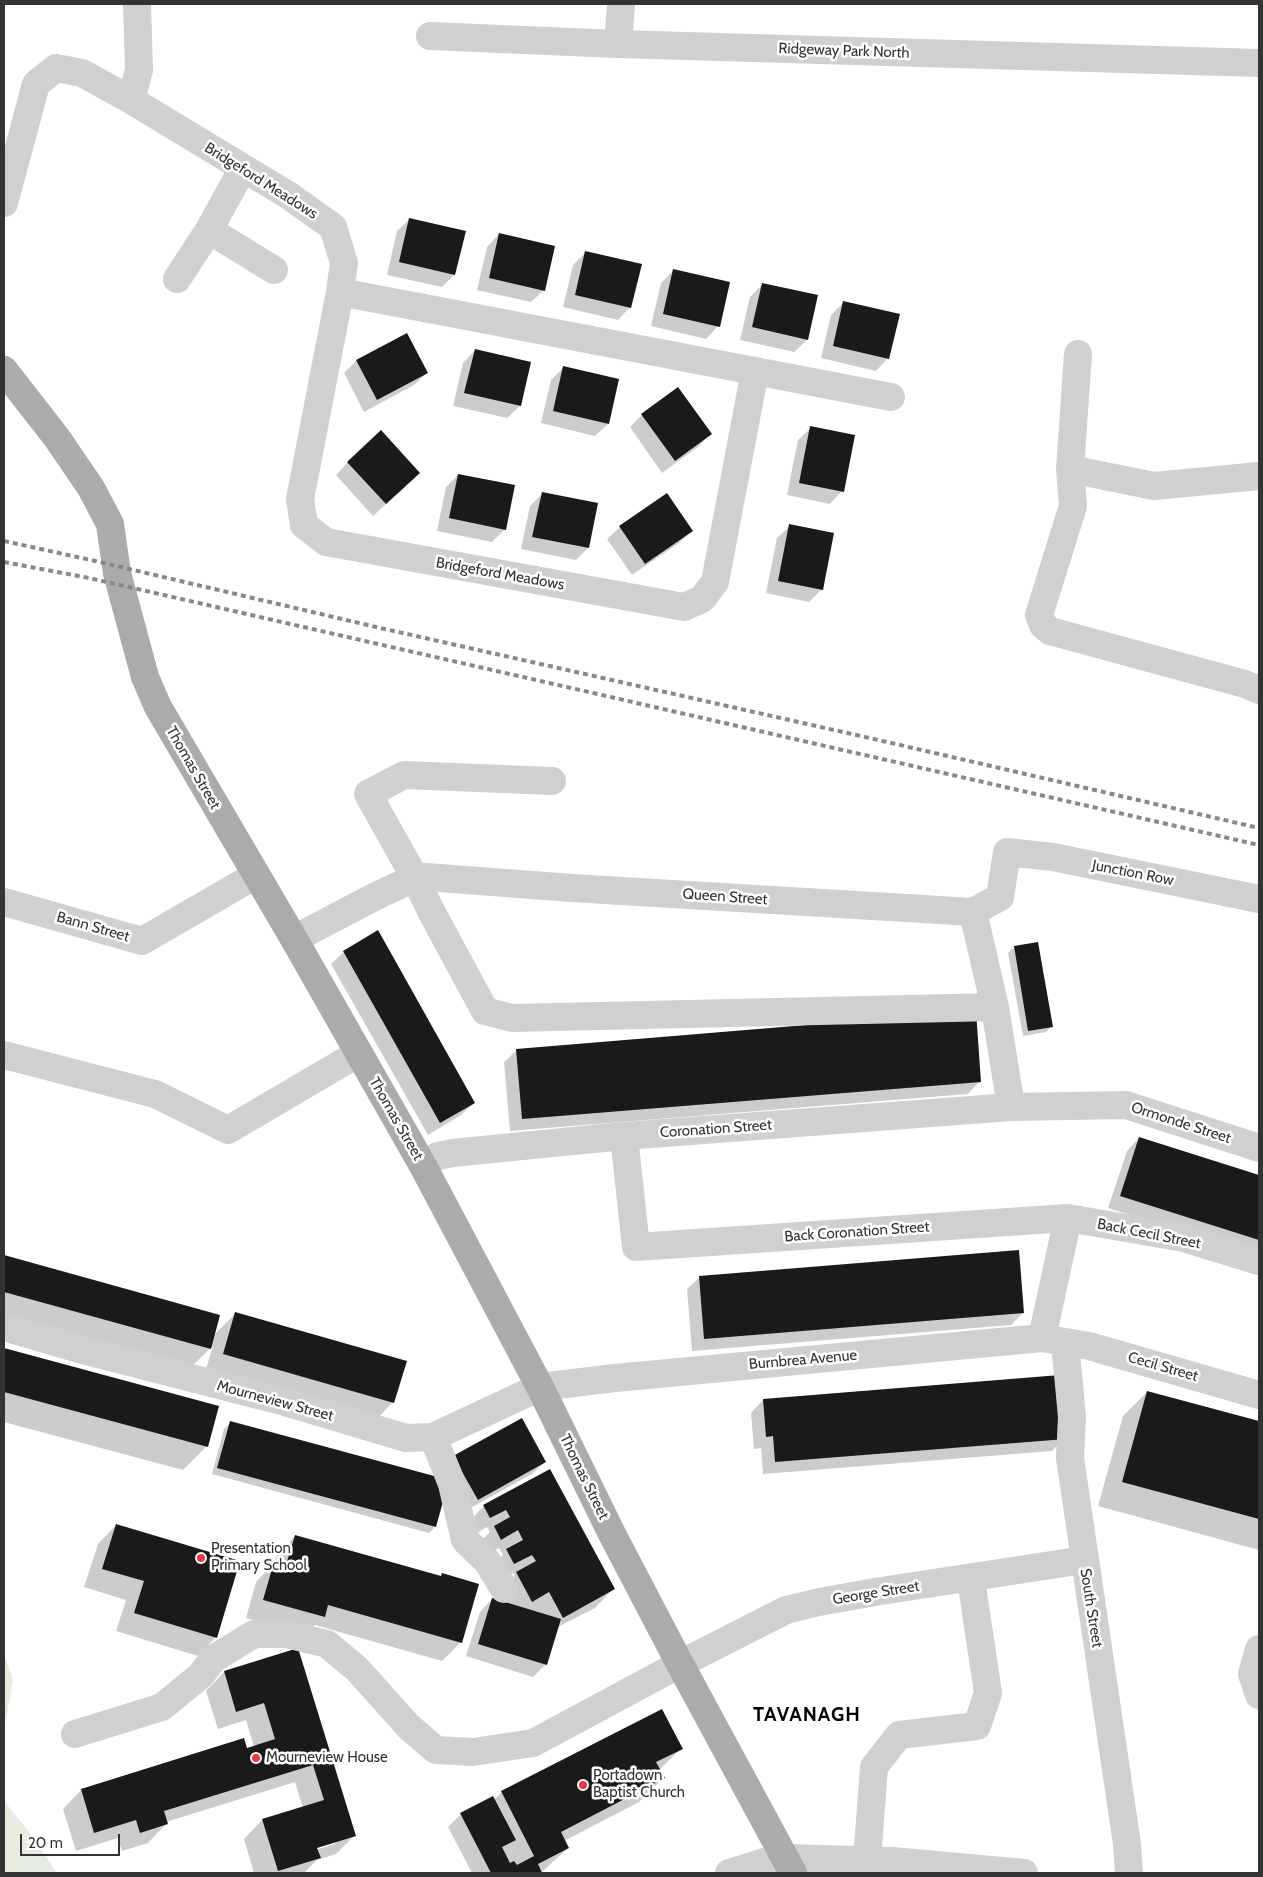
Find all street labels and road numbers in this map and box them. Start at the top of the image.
street label: Ridgeway Park North [778,40,910,62]
street label: Bridgeford Meadows [201,139,321,223]
street label: Bridgeford Meadows [434,554,566,594]
street label: Thomas Street [162,723,224,813]
street label: Junction Row [1091,856,1175,890]
street label: Queen Street [682,885,768,909]
street label: Bann Street [55,908,131,946]
street label: Thomas Street [365,1074,427,1164]
street label: Ormonde Street [1129,1098,1233,1148]
street label: Coronation Street [659,1116,773,1142]
street label: Back Cecil Street [1096,1215,1202,1253]
street label: Back Coronation Street [784,1218,930,1246]
street label: Burnbrea Avenue [748,1346,858,1374]
street label: Cecil Street [1126,1348,1200,1386]
street label: Mourneview Street [215,1377,335,1425]
street label: Thomas Street [556,1431,612,1523]
street label: South Street [1076,1567,1106,1649]
street label: George Street [831,1577,921,1609]

